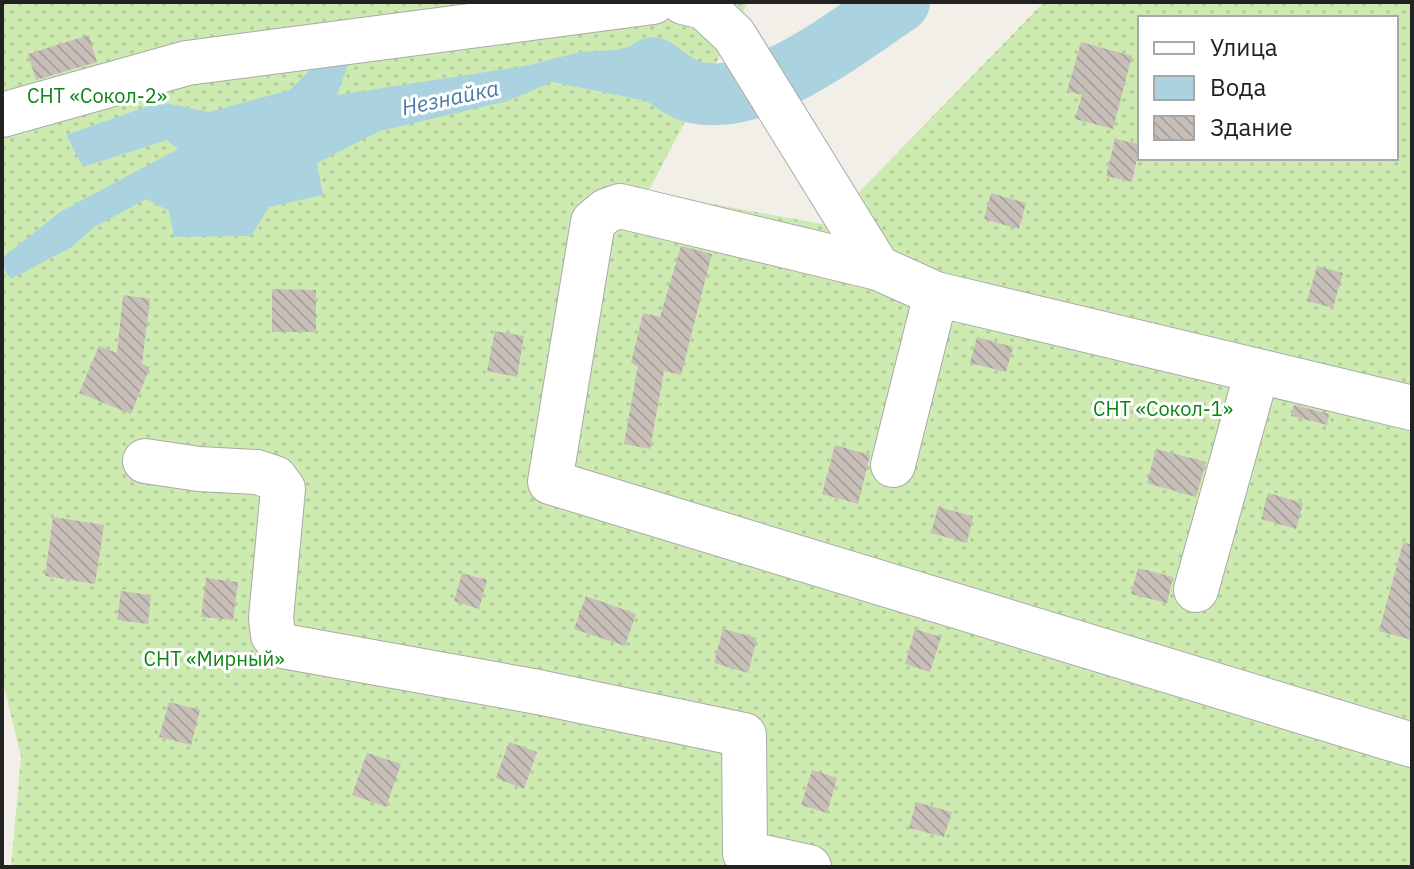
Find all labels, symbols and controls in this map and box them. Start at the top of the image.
legend [1138,16,1398,160]
text: Улица [1210,31,1278,63]
text: Вода [1210,71,1266,103]
water label: Незнайка [399,73,501,121]
park label: СНТ «Сокол-2» [27,82,167,109]
text: Здание [1210,111,1293,143]
park label: СНТ «Сокол-1» [1093,395,1233,422]
park label: СНТ «Мирный» [144,645,284,672]

